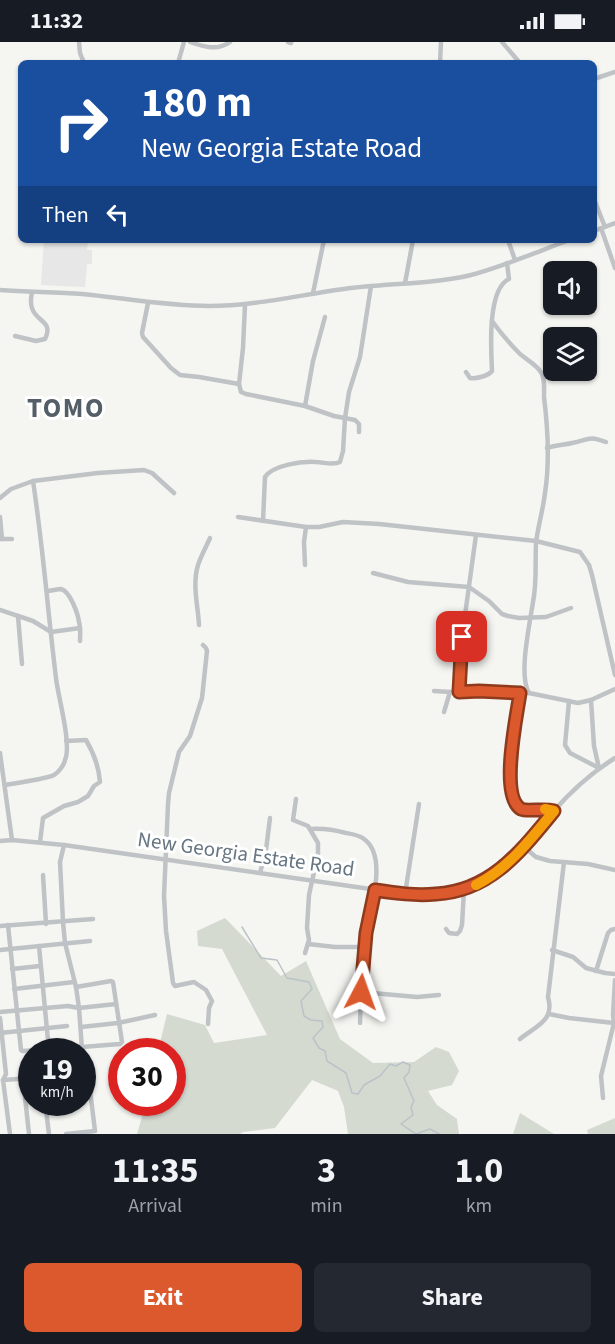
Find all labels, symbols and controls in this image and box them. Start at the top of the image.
text: 11:32 [30,5,83,37]
text: 180 m [141,73,252,133]
icon: right [42,84,120,162]
text: New Georgia Estate Road [141,129,422,168]
icon: left [101,198,134,231]
text: Then [42,199,89,231]
map controls [543,261,597,381]
button: sound [543,261,597,315]
button: layers [543,327,597,381]
district label: TOMO [27,389,105,428]
pin [436,611,487,662]
icon: arrive [445,620,478,653]
street label: New Georgia Estate Road [136,824,356,884]
position arrow [329,960,393,1024]
speed limit sign: 30 [108,1038,186,1116]
text: 19 [41,1048,73,1091]
text: km/h [40,1082,74,1103]
text: 11:35 [112,1145,199,1196]
text: 3 [317,1145,336,1196]
text: 1.0 [454,1145,503,1196]
text: Arrival [128,1192,182,1220]
text: min [310,1192,343,1220]
text: km [466,1192,492,1220]
button: Exit [24,1263,302,1332]
button: Share [314,1263,591,1332]

